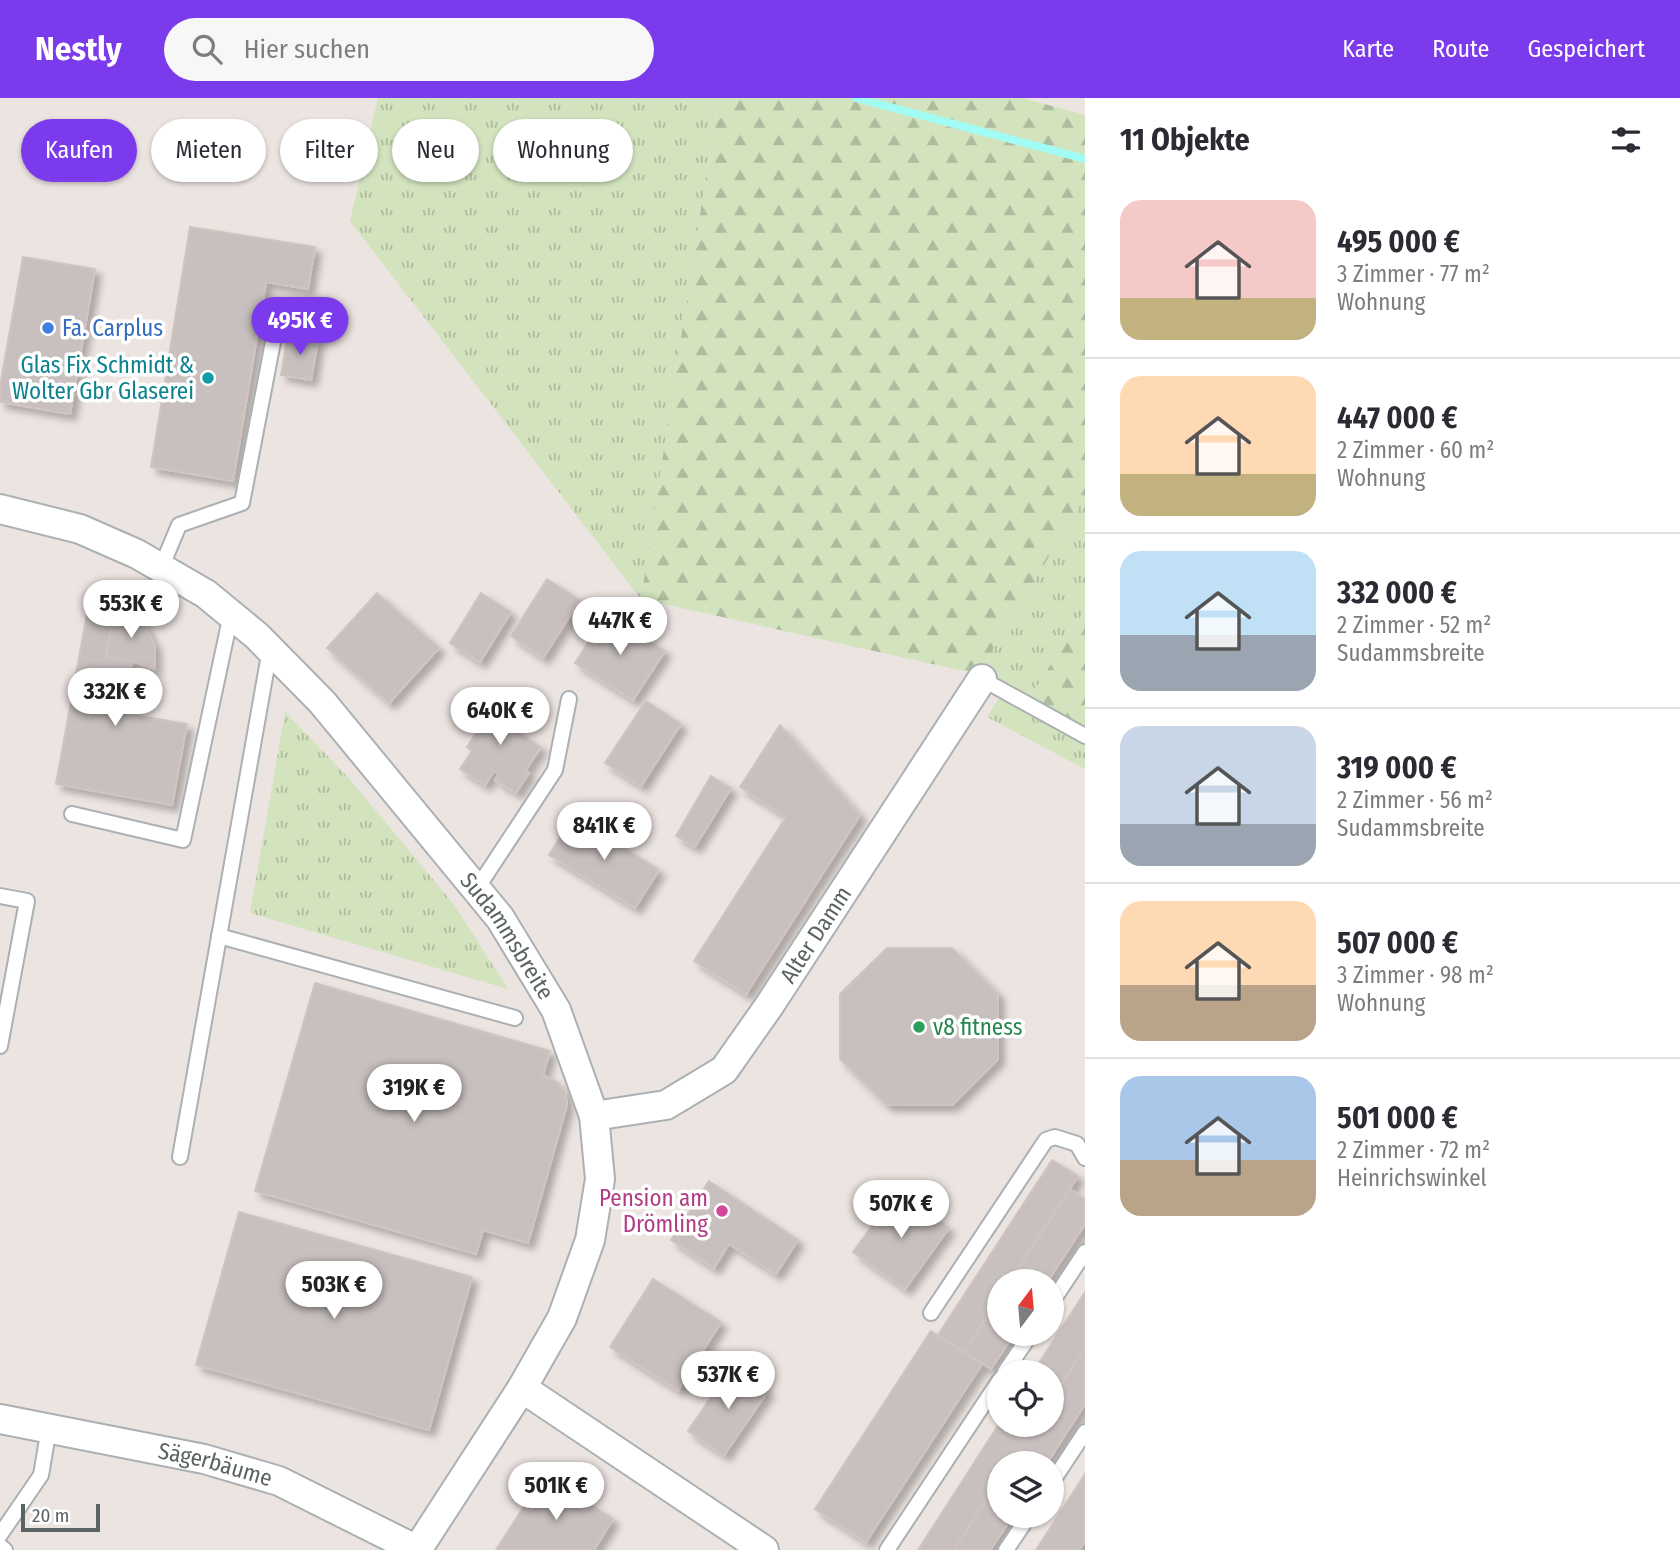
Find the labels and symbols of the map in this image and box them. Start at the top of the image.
pin: 495K € [243,298,357,357]
place label: Fa. Carplus [62,314,163,342]
marker: Fa. Carplus [40,320,56,336]
place label: Glas Fix Schmidt & Wolter Gbr Glaserei [12,351,194,405]
marker: Glas Fix Schmidt & Wolter Gbr Glaserei [200,370,216,386]
pin: 553K € [74,580,188,640]
pin: 447K € [563,598,677,657]
pin: 332K € [58,668,172,728]
pin: 640K € [443,688,557,747]
pin: 841K € [547,802,661,862]
street label: Sudammsbreite [454,867,560,1005]
street label: Alter Damm [774,881,857,988]
place label: v8 fitness [933,1013,1023,1041]
marker: v8 fitness [911,1019,927,1035]
pin: 319K € [357,1065,471,1124]
pin: 507K € [844,1180,958,1240]
place label: Pension am Drömling [599,1184,708,1238]
marker: Pension am Drömling [714,1203,730,1219]
pin: 503K € [277,1262,391,1321]
north arrow [987,1269,1064,1346]
pin: 537K € [671,1352,785,1411]
street label: Sägerbäume [156,1436,276,1492]
pin: 501K € [499,1462,613,1522]
scale bar [21,1501,100,1533]

